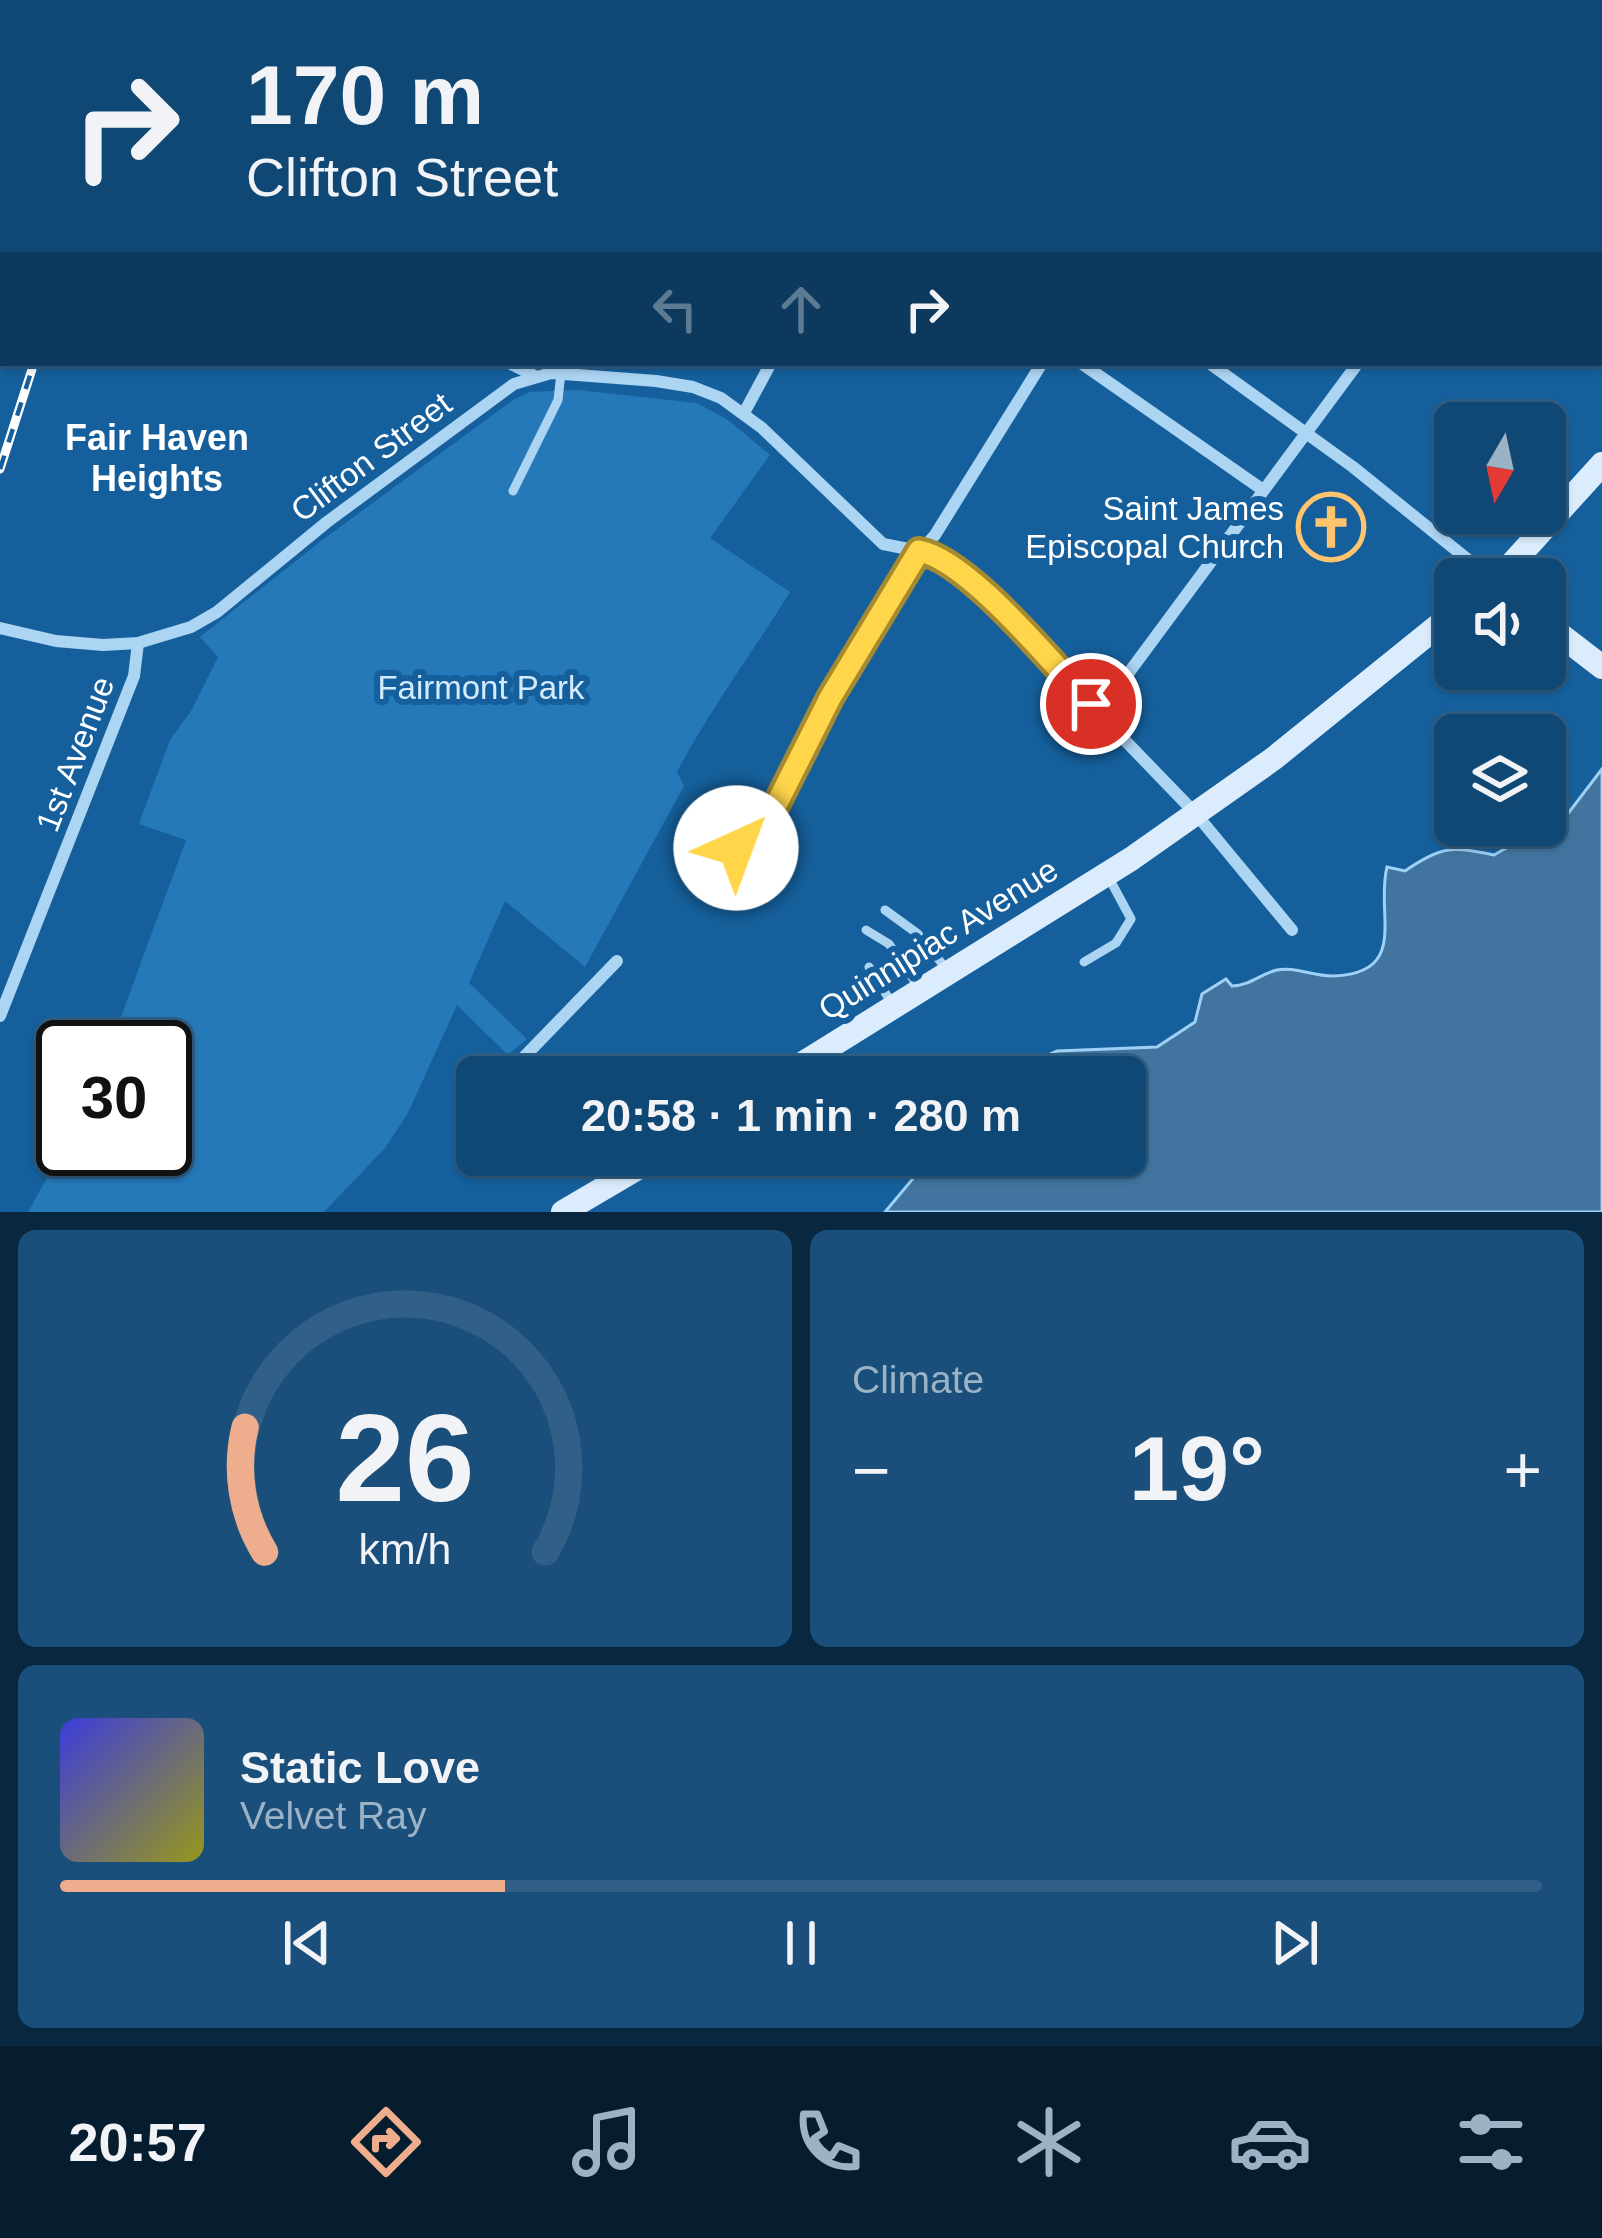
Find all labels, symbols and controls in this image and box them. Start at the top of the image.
icon: right [48,48,204,204]
text: 170 m [246,48,484,142]
text: Clifton Street [246,147,558,207]
icon: left [642,276,708,342]
icon: ahead [768,276,834,342]
icon: right [894,276,960,342]
street label: Clifton Street [284,385,458,529]
north arrow [1434,402,1566,534]
map controls [1434,402,1566,846]
district label: Fair Haven Heights [65,417,249,499]
place label: Saint James Episcopal Church [1025,490,1284,565]
church icon: Saint James Episcopal Church [1296,492,1366,562]
button: sound [1434,558,1566,690]
pin [1040,653,1142,755]
park label: Fairmont Park [377,669,585,706]
street label: 1st Avenue [29,671,121,837]
icon: arrive [1058,671,1124,737]
button: layers [1434,714,1566,846]
position arrow [673,785,799,911]
street label: Quinnipiac Avenue [812,851,1064,1027]
speed limit sign: 30 [36,1020,192,1176]
text: 20:58 · 1 min · 280 m [581,1090,1021,1141]
text: Climate [852,1358,984,1401]
text: 26 [336,1388,474,1527]
text: 19° [1129,1419,1265,1519]
text: − [852,1433,891,1507]
text: + [1503,1433,1542,1507]
text: km/h [359,1524,451,1572]
text: Static Love [240,1742,480,1793]
text: Velvet Ray [240,1794,426,1837]
icon: previous [274,1910,340,1976]
icon: pause [768,1910,834,1976]
icon: next [1262,1910,1328,1976]
icon: directions [344,2100,428,2184]
icon: music [565,2100,649,2184]
icon: phone [786,2100,870,2184]
icon: climate [1007,2100,1091,2184]
icon: car [1228,2100,1312,2184]
icon: filters [1449,2100,1533,2184]
text: 20:57 [69,2112,207,2172]

